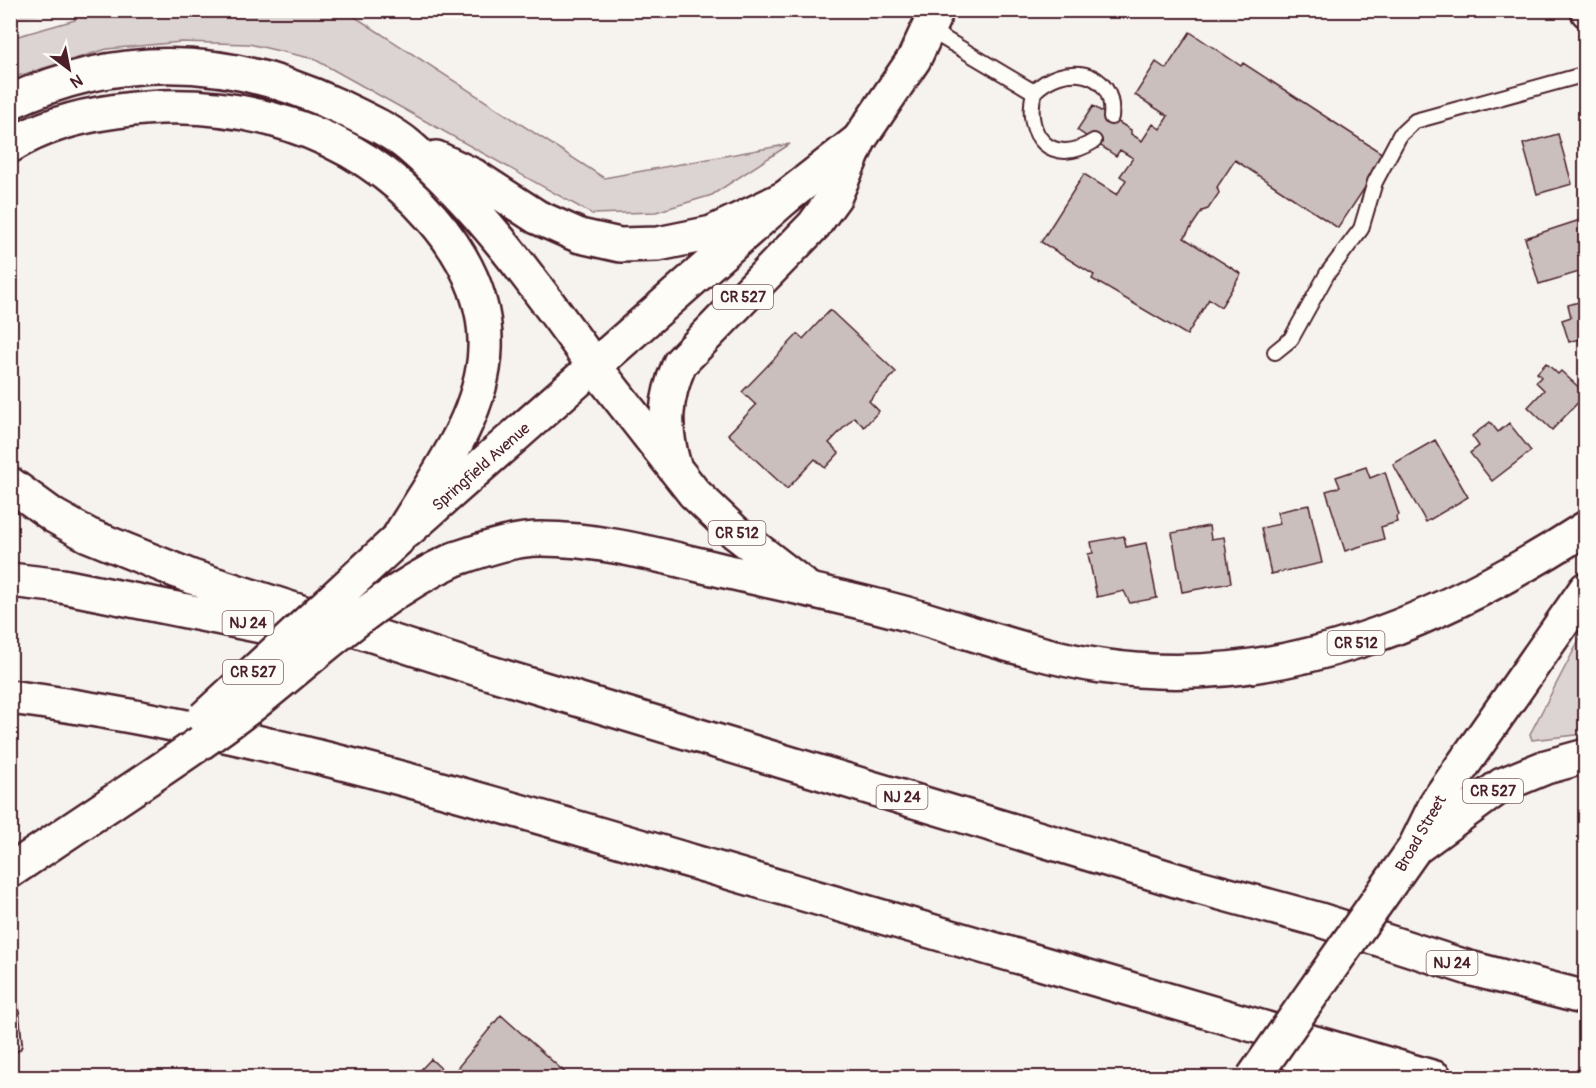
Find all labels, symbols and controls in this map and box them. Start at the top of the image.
north arrow [39,39,99,99]
text: N [66,70,86,92]
road number: CR 527 [713,285,773,309]
street label: Springfield Avenue [428,418,534,515]
road number: CR 512 [708,521,766,545]
road number: NJ 24 [222,611,274,635]
road number: CR 512 [1328,631,1384,655]
road number: CR 527 [223,660,283,684]
road number: CR 527 [1463,779,1523,803]
road number: NJ 24 [876,785,928,809]
street label: Broad Street [1391,791,1451,875]
road number: NJ 24 [1426,951,1478,975]

